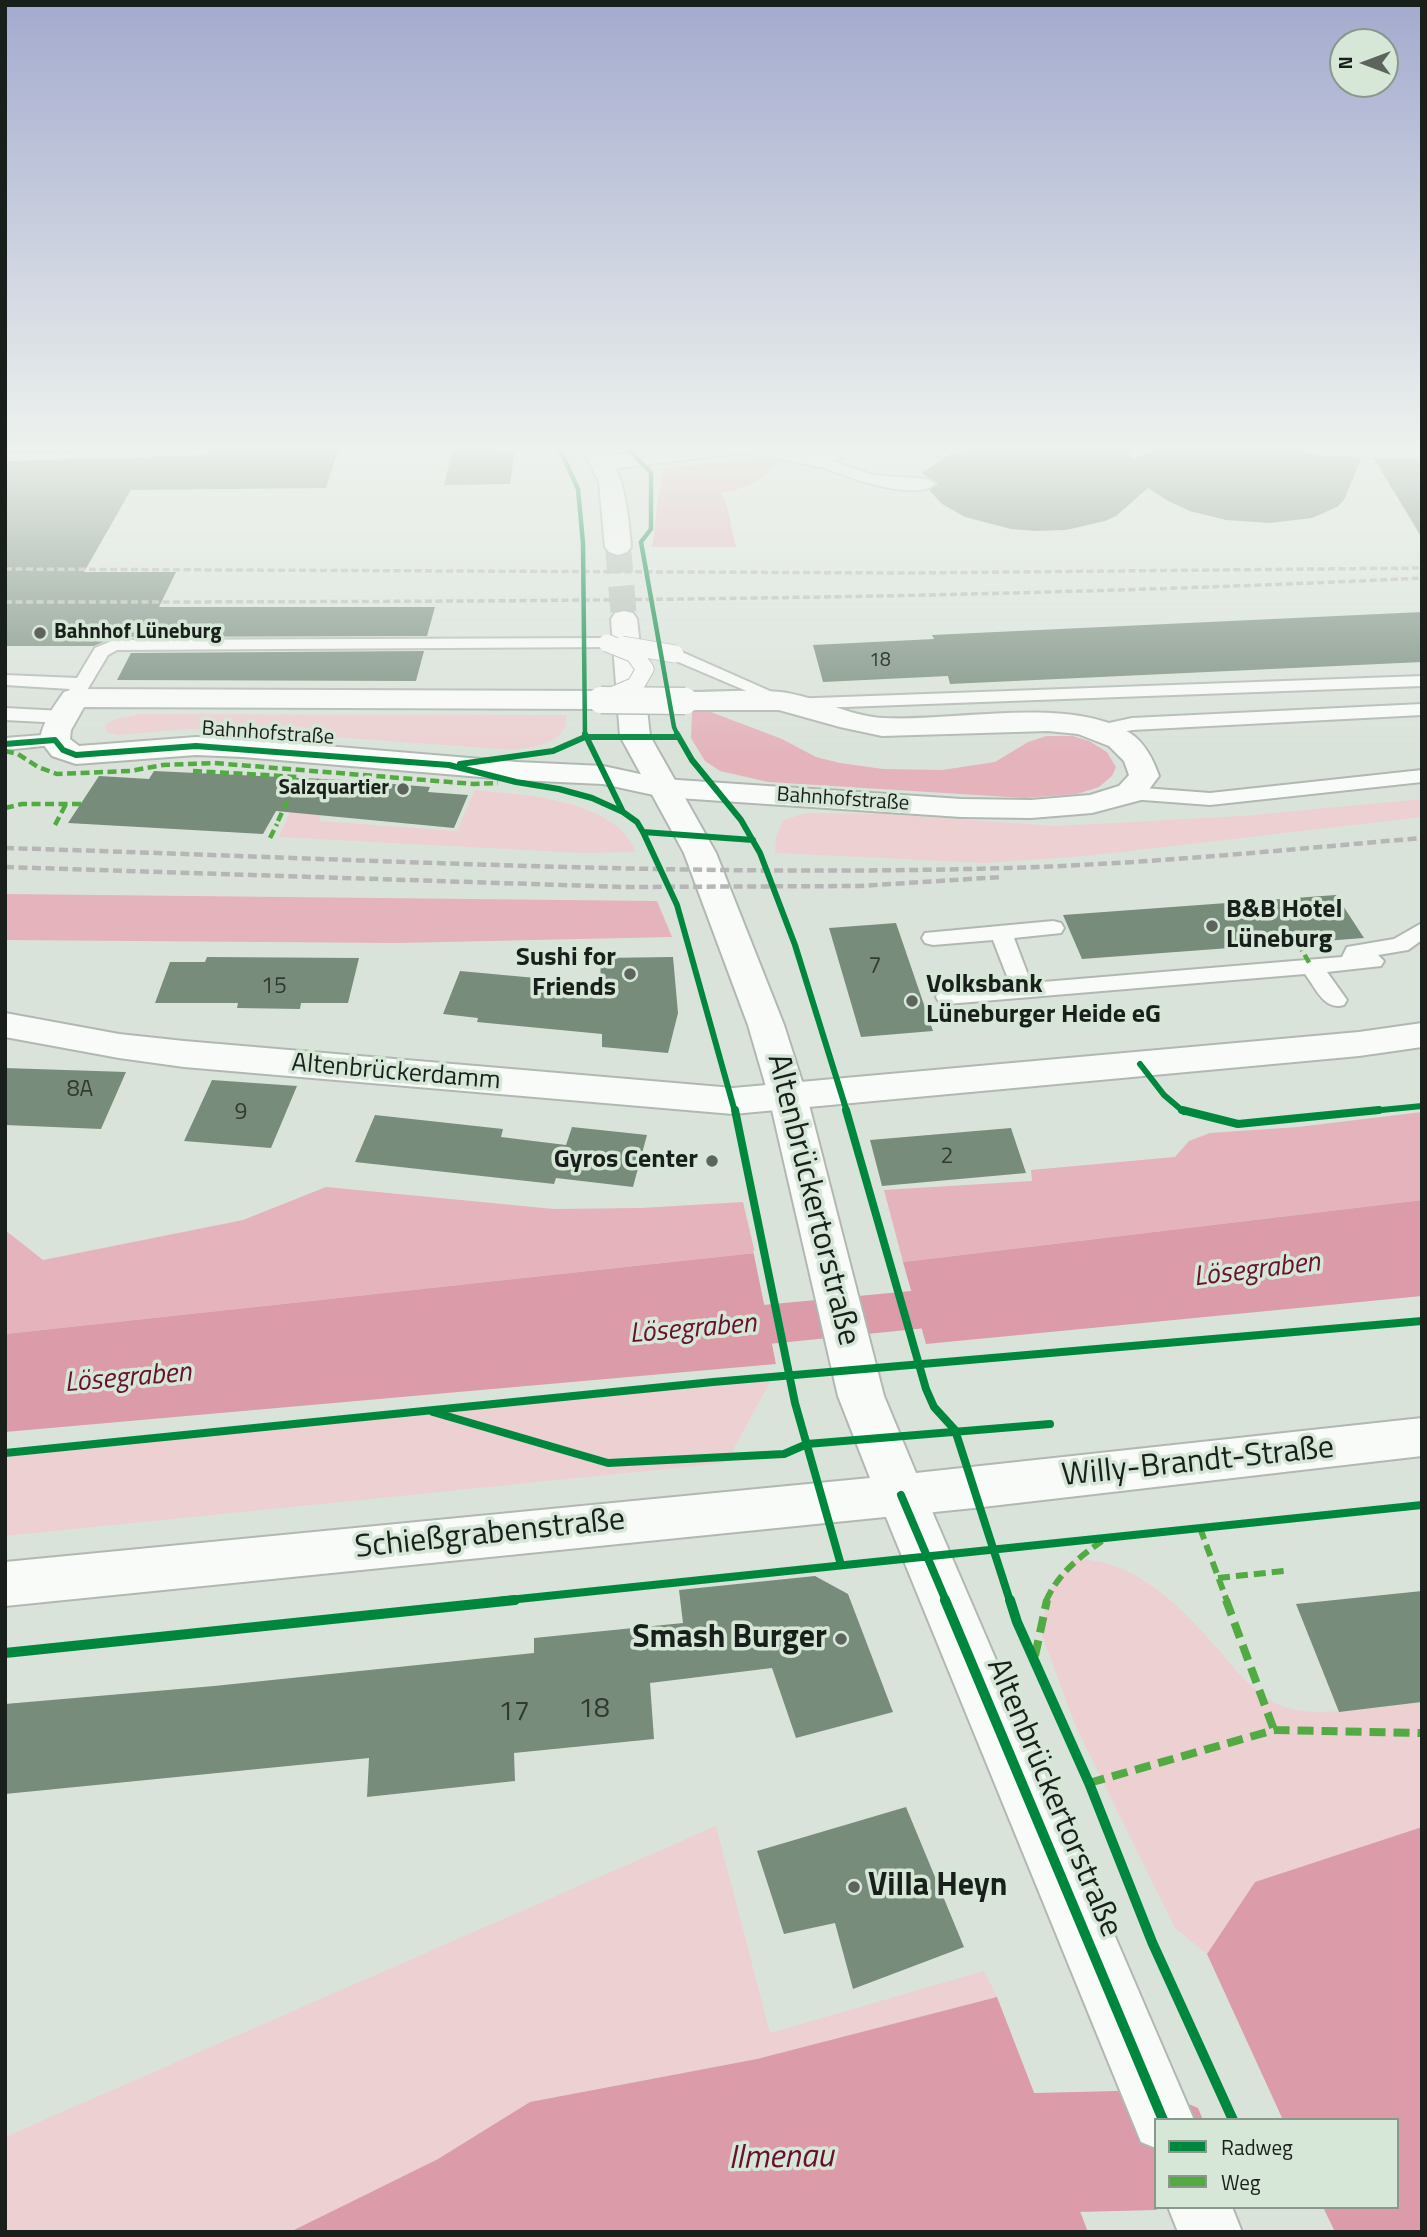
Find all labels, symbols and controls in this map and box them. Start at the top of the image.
north arrow [1329,28,1399,98]
text: N [1330,56,1359,70]
place label: Bahnhof Lüneburg [54,620,222,646]
marker: Bahnhof Lüneburg [32,625,48,641]
house number: 18 [869,650,891,672]
street label: Bahnhofstraße [201,717,335,751]
place label: Salzquartier [278,776,389,802]
marker: Salzquartier [395,781,411,797]
street label: Bahnhofstraße [776,783,910,817]
place label: B&B Hotel Lüneburg [1226,895,1343,956]
marker: B&B Hotel Lüneburg [1204,918,1220,934]
place label: Sushi for Friends [516,943,616,1004]
house number: 7 [869,953,881,981]
marker: Sushi for Friends [622,966,638,982]
place label: Volksbank Lüneburger Heide eG [926,970,1161,1032]
house number: 15 [261,973,287,1001]
marker: Volksbank Lüneburger Heide eG [904,993,920,1009]
street label: Altenbrückerdamm [290,1048,502,1098]
street label: Altenbrückertorstraße [757,1050,867,1350]
house number: 8A [67,1076,93,1104]
house number: 9 [235,1099,247,1127]
house number: 2 [941,1143,953,1171]
place label: Gyros Center [554,1145,698,1177]
marker: Gyros Center [704,1153,720,1169]
water label: Lösegraben [1192,1247,1322,1295]
water label: Lösegraben [628,1308,758,1352]
water label: Lösegraben [63,1357,193,1401]
street label: Willy-Brandt-Straße [1060,1430,1336,1496]
street label: Schießgrabenstraße [353,1502,627,1568]
place label: Smash Burger [632,1620,827,1658]
marker: Smash Burger [833,1631,849,1647]
street label: Altenbrückertorstraße [977,1653,1129,1943]
house number: 18 [578,1693,610,1727]
house number: 17 [498,1696,530,1730]
place label: Villa Heyn [868,1868,1007,1906]
marker: Villa Heyn [846,1879,862,1895]
legend [1154,2118,1399,2209]
text: Radweg [1221,2131,1293,2163]
water label: Ilmenau [728,2138,834,2180]
text: Weg [1221,2166,1261,2198]

